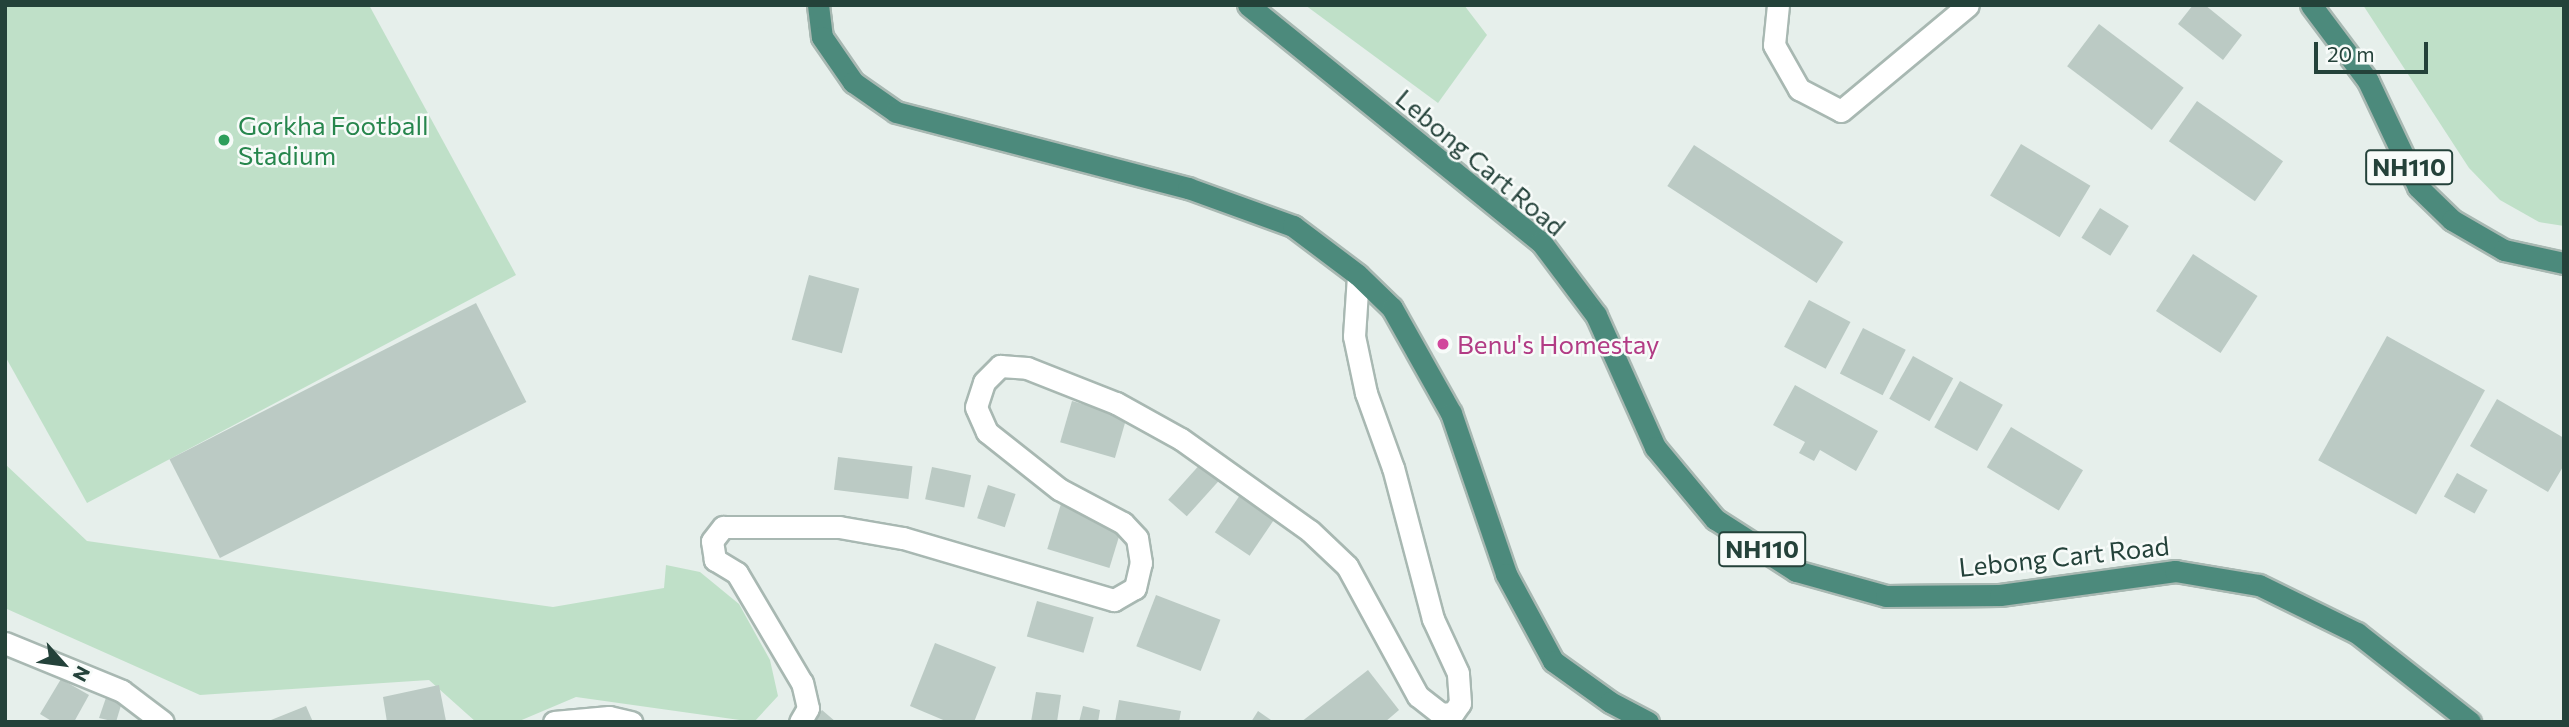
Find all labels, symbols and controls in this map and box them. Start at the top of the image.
scale bar [2317,28,2431,72]
text: 20 m [2327,41,2375,66]
street label: Lebong Cart Road [1390,82,1572,242]
place label: Gorkha Football Stadium [238,109,429,170]
marker: Gorkha Football Stadium [216,132,232,148]
road number: NH110 [2364,146,2454,188]
place label: Benu's Homestay [1457,328,1660,360]
marker: Benu's Homestay [1435,336,1451,352]
road number: NH110 [1716,528,1808,570]
street label: Lebong Cart Road [1957,529,2171,583]
north arrow [28,629,98,699]
text: N [68,662,95,686]

